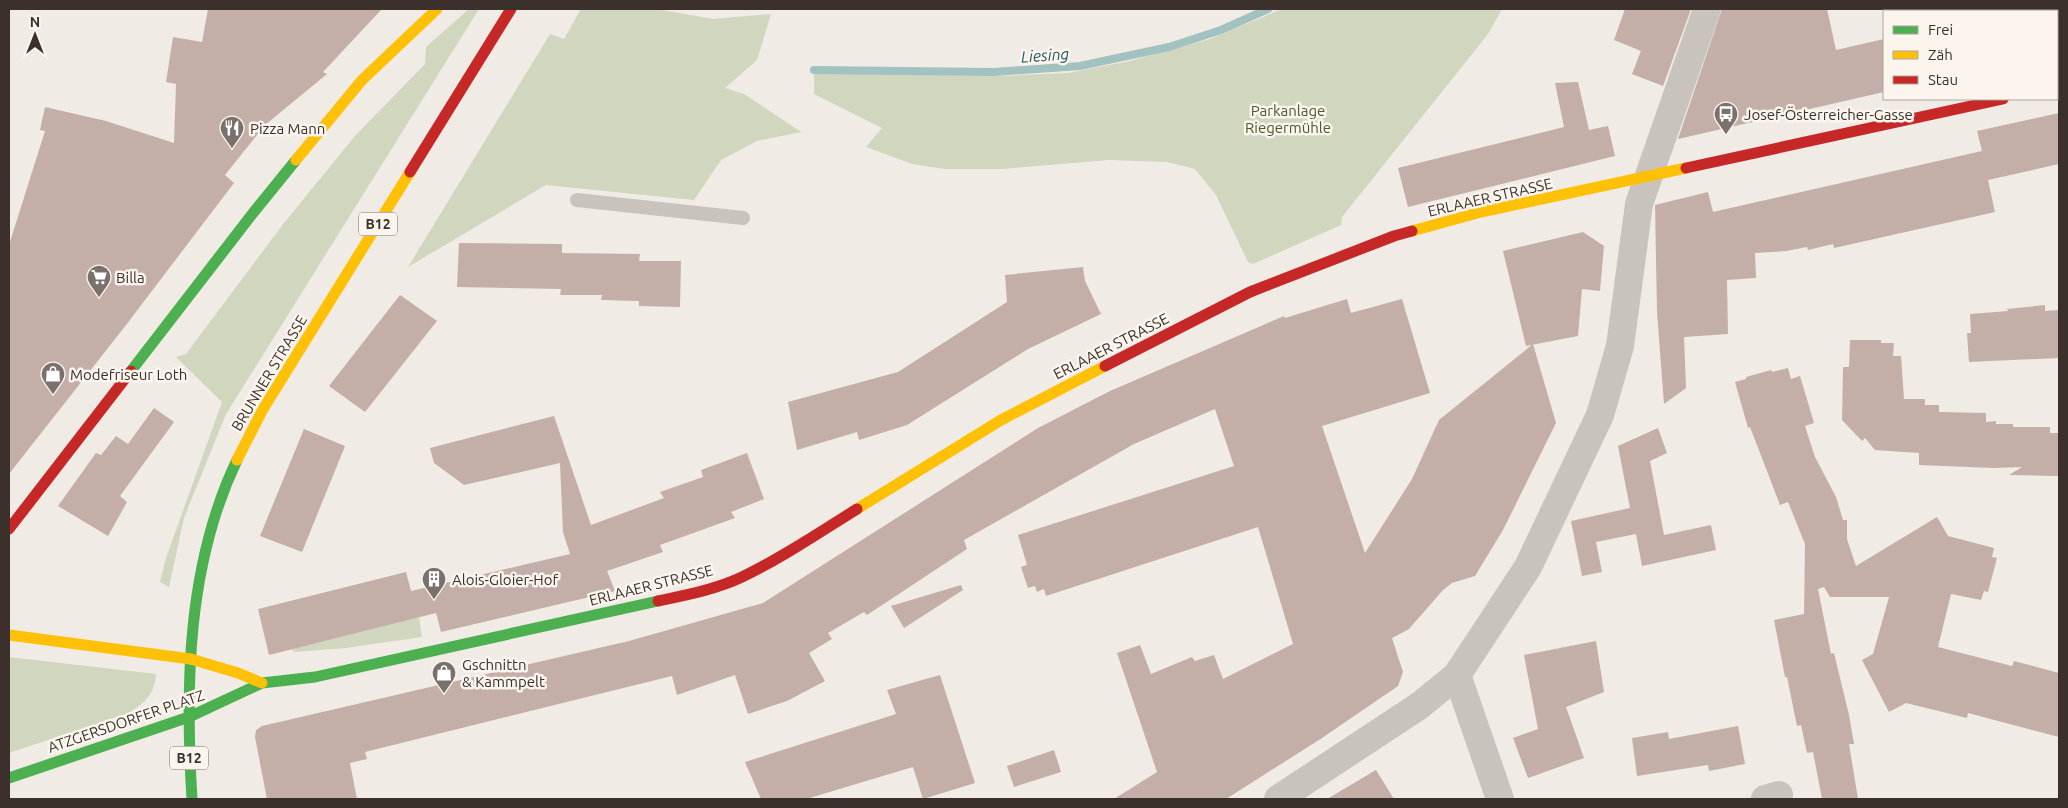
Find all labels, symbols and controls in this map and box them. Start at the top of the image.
north arrow [10,10,60,60]
legend [1883,10,2058,100]
text: N [30,14,40,30]
text: Frei [1928,21,1953,38]
water label: Liesing [1020,44,1070,66]
text: Zäh [1928,46,1953,63]
text: Stau [1928,71,1958,88]
bus stop icon: Josef-Österreicher-Gasse [1713,101,1739,135]
park label: Parkanlage Riegermühle [1245,102,1331,136]
place label: Josef-Österreicher-Gasse [1744,106,1913,123]
restaurant icon: Pizza Mann [219,115,245,149]
place label: Pizza Mann [250,120,325,137]
street label: ERLAAER STRASSE [1426,174,1554,220]
road number: B12 [359,212,397,235]
supermarket icon: Billa [86,264,112,298]
place label: Billa [116,269,145,286]
street label: ERLAAER STRASSE [1051,310,1171,382]
street label: BRUNNER STRASSE [228,312,310,434]
shop icon: Modefriseur Loth [40,361,66,395]
place label: Modefriseur Loth [70,366,187,383]
street label: ERLAAER STRASSE [587,561,715,609]
building icon: Alois-Gloier-Hof [421,566,447,600]
place label: Alois-Gloier-Hof [452,571,559,588]
place label: Gschnittn & Kammpelt [462,656,545,690]
shop icon: Gschnittn & Kammpelt [431,660,457,694]
street label: ATZGERSDORFER PLATZ [45,686,207,756]
road number: B12 [170,746,208,770]

